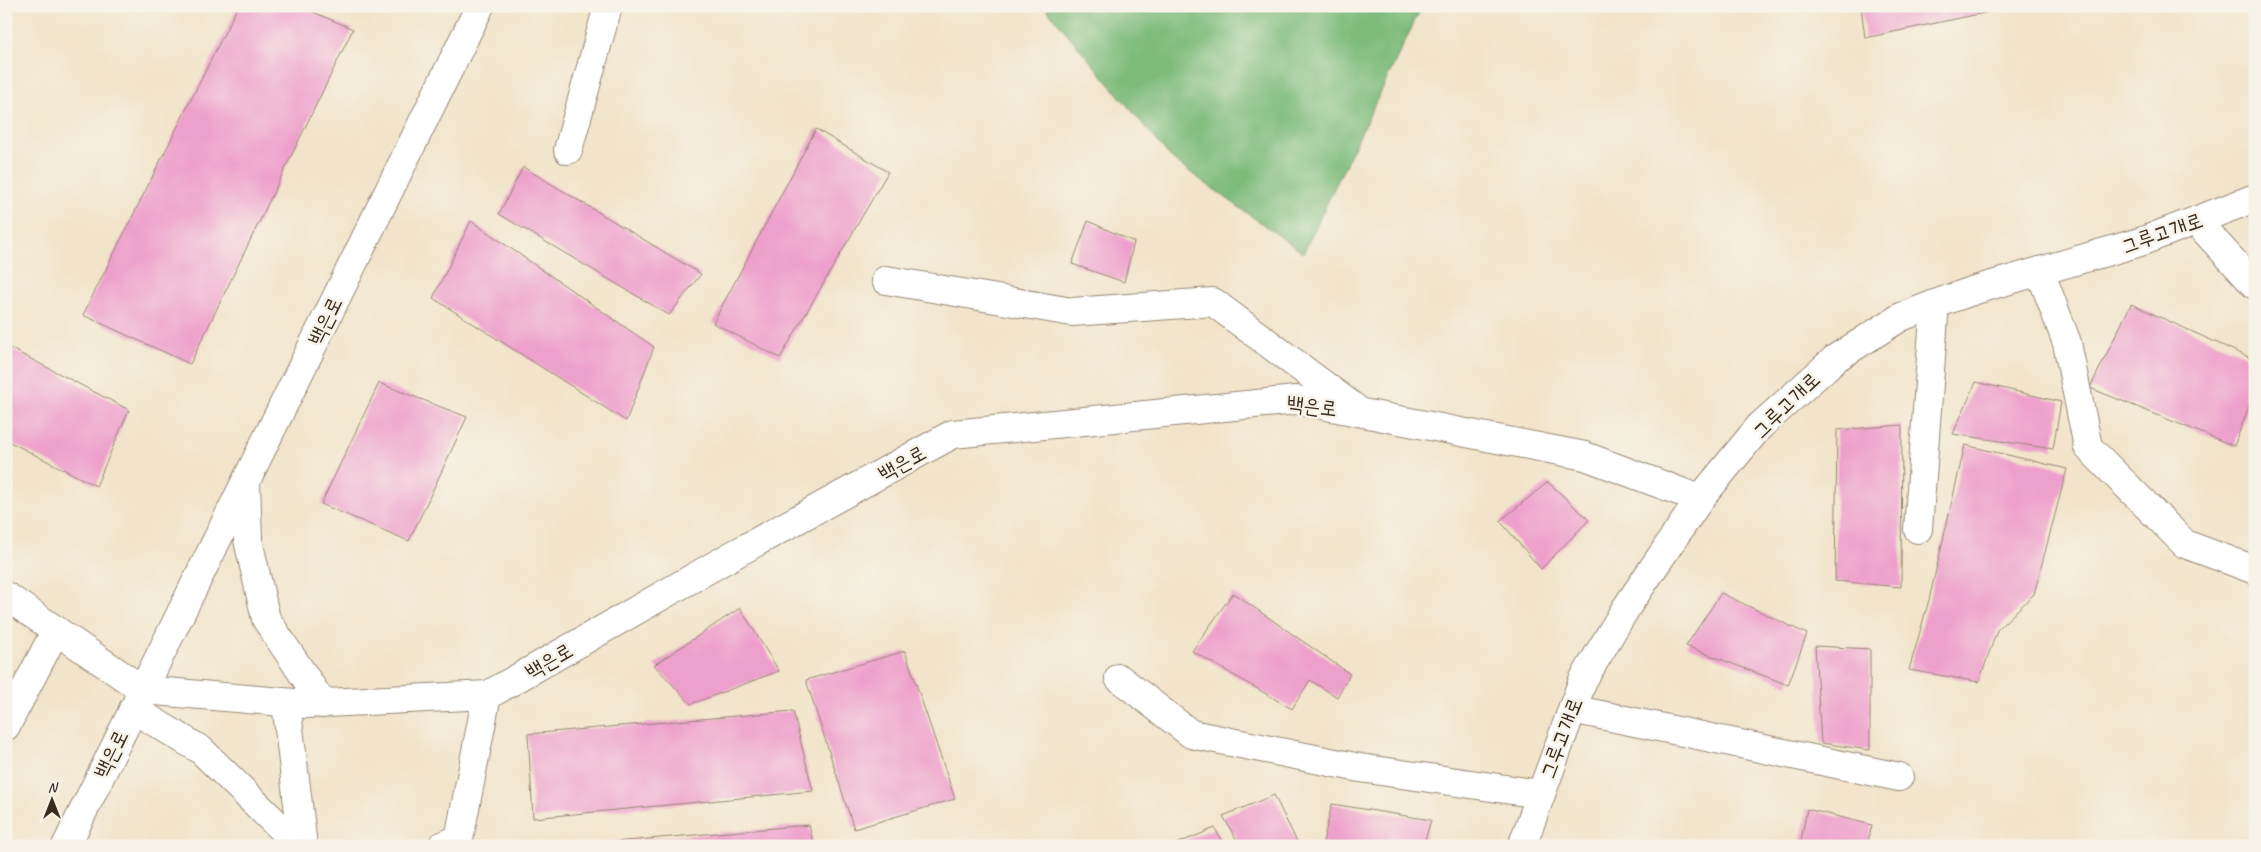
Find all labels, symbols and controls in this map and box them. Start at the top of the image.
street label: 그루고개로 [2118,207,2206,259]
street label: 백은로 [302,293,348,349]
street label: 그루고개로 [1747,366,1825,444]
street label: 백은로 [1285,390,1339,422]
street label: 백은로 [874,439,930,487]
street label: 백은로 [521,637,577,685]
street label: 그루고개로 [1534,694,1588,782]
street label: 백은로 [88,726,134,782]
north arrow [28,774,78,824]
text: N [48,779,59,796]

